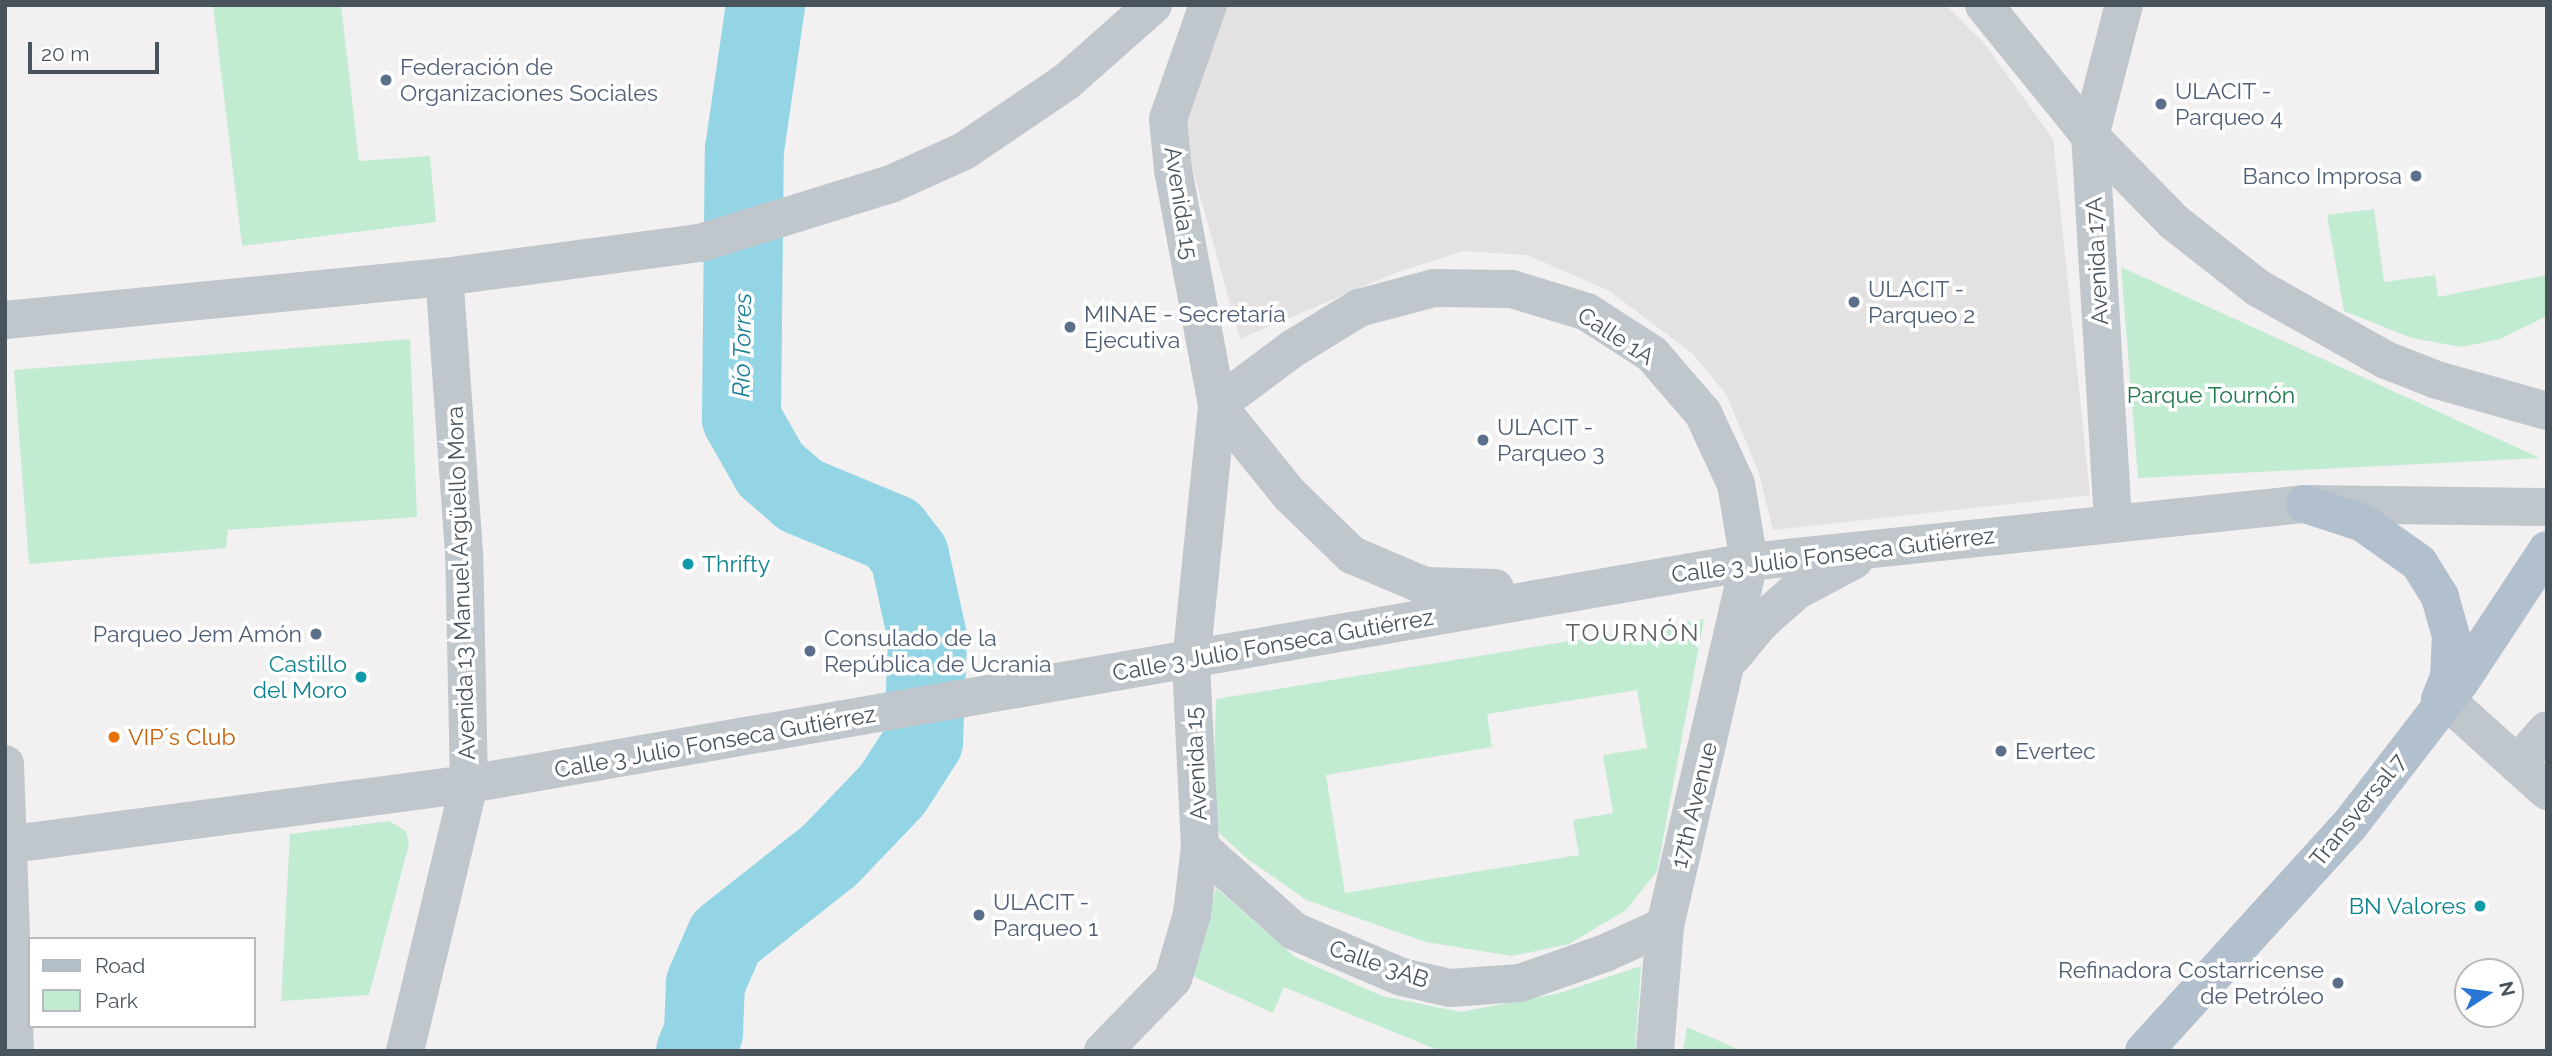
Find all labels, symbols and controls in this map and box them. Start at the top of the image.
scale bar [32,28,163,72]
text: 20 m [41,41,89,66]
place label: Federación de Organizaciones Sociales [400,53,658,107]
marker: Federación de Organizaciones Sociales [378,72,394,88]
place label: ULACIT - Parqueo 4 [2175,77,2283,131]
marker: ULACIT - Parqueo 4 [2153,96,2169,112]
street label: Avenida 15 [1158,145,1204,261]
place label: Banco Improsa [2243,162,2402,190]
marker: Banco Improsa [2408,168,2424,184]
street label: Avenida 17A [2080,196,2114,326]
place label: ULACIT - Parqueo 2 [1868,275,1975,329]
water label: Río Torres [727,292,757,398]
marker: ULACIT - Parqueo 2 [1846,294,1862,310]
place label: MINAE - Secretaría Ejecutiva [1084,300,1286,354]
street label: Calle 1A [1573,301,1659,371]
marker: MINAE - Secretaría Ejecutiva [1062,319,1078,335]
park label: Parque Tournón [2126,381,2296,409]
street label: Avenida 13 Manuel Argüello Mora [441,405,481,761]
place label: ULACIT - Parqueo 3 [1497,413,1605,467]
marker: ULACIT - Parqueo 3 [1475,432,1491,448]
street label: Calle 3 Julio Fonseca Gutiérrez [1669,521,1997,589]
place label: Thrifty [702,550,770,578]
marker: Thrifty [680,556,696,572]
street label: Calle 3 Julio Fonseca Gutiérrez [1110,603,1436,687]
district label: TOURNÓN [1566,619,1700,647]
place label: Parqueo Jem Amón [91,620,302,648]
place label: Consulado de la República de Ucrania [824,624,1051,678]
marker: Parqueo Jem Amón [308,626,324,642]
marker: Consulado de la República de Ucrania [802,643,818,659]
place label: Castillo del Moro [252,650,347,704]
marker: Castillo del Moro [353,669,369,685]
street label: Calle 3 Julio Fonseca Gutiérrez [552,700,878,784]
street label: Avenida 15 [1179,707,1213,821]
place label: VIP´s Club [128,723,236,751]
marker: VIP´s Club [106,729,122,745]
place label: Evertec [2015,737,2096,765]
street label: 17th Avenue [1665,739,1723,871]
marker: Evertec [1993,743,2009,759]
street label: Transversal 7 [2304,748,2412,872]
place label: ULACIT - Parqueo 1 [993,888,1098,942]
place label: BN Valores [2348,892,2466,920]
marker: BN Valores [2472,898,2488,914]
marker: ULACIT - Parqueo 1 [971,907,987,923]
street label: Calle 3AB [1326,934,1432,994]
legend [28,937,256,1028]
text: Road [95,953,145,978]
place label: Refinadora Costarricense de Petróleo [2058,956,2324,1010]
north arrow [2454,958,2524,1028]
marker: Refinadora Costarricense de Petróleo [2330,975,2346,991]
text: N [2495,979,2520,998]
text: Park [95,988,138,1013]

